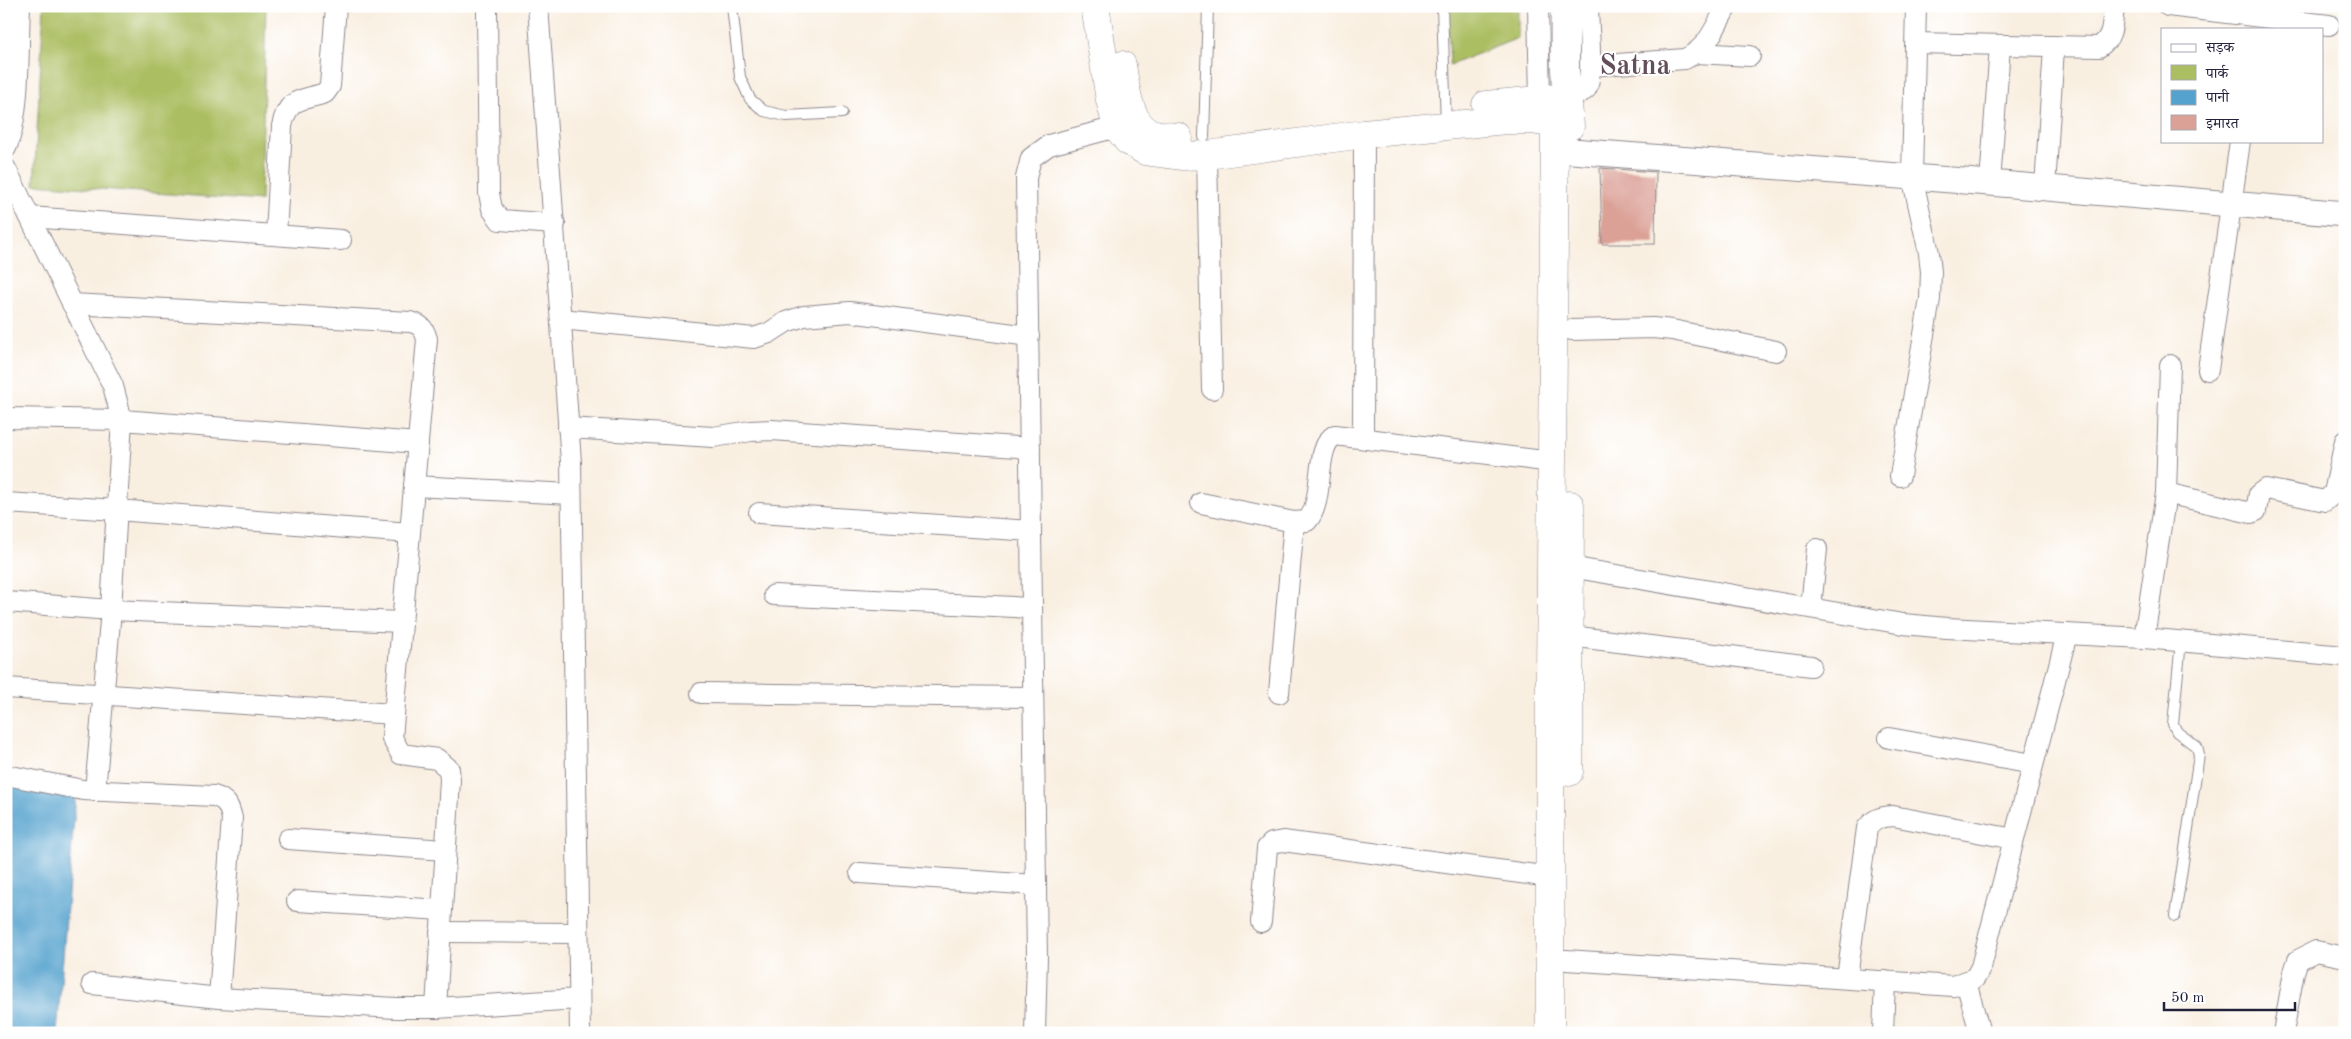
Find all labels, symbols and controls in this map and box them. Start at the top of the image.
legend [2161,28,2324,142]
text: सड़क [2205,41,2235,56]
district label: Satna [1599,53,1671,81]
text: पार्क [2205,64,2229,82]
text: पानी [2205,89,2230,106]
text: इमारत [2205,117,2240,132]
scale bar [2164,979,2295,1011]
text: 50 m [2171,991,2205,1006]

